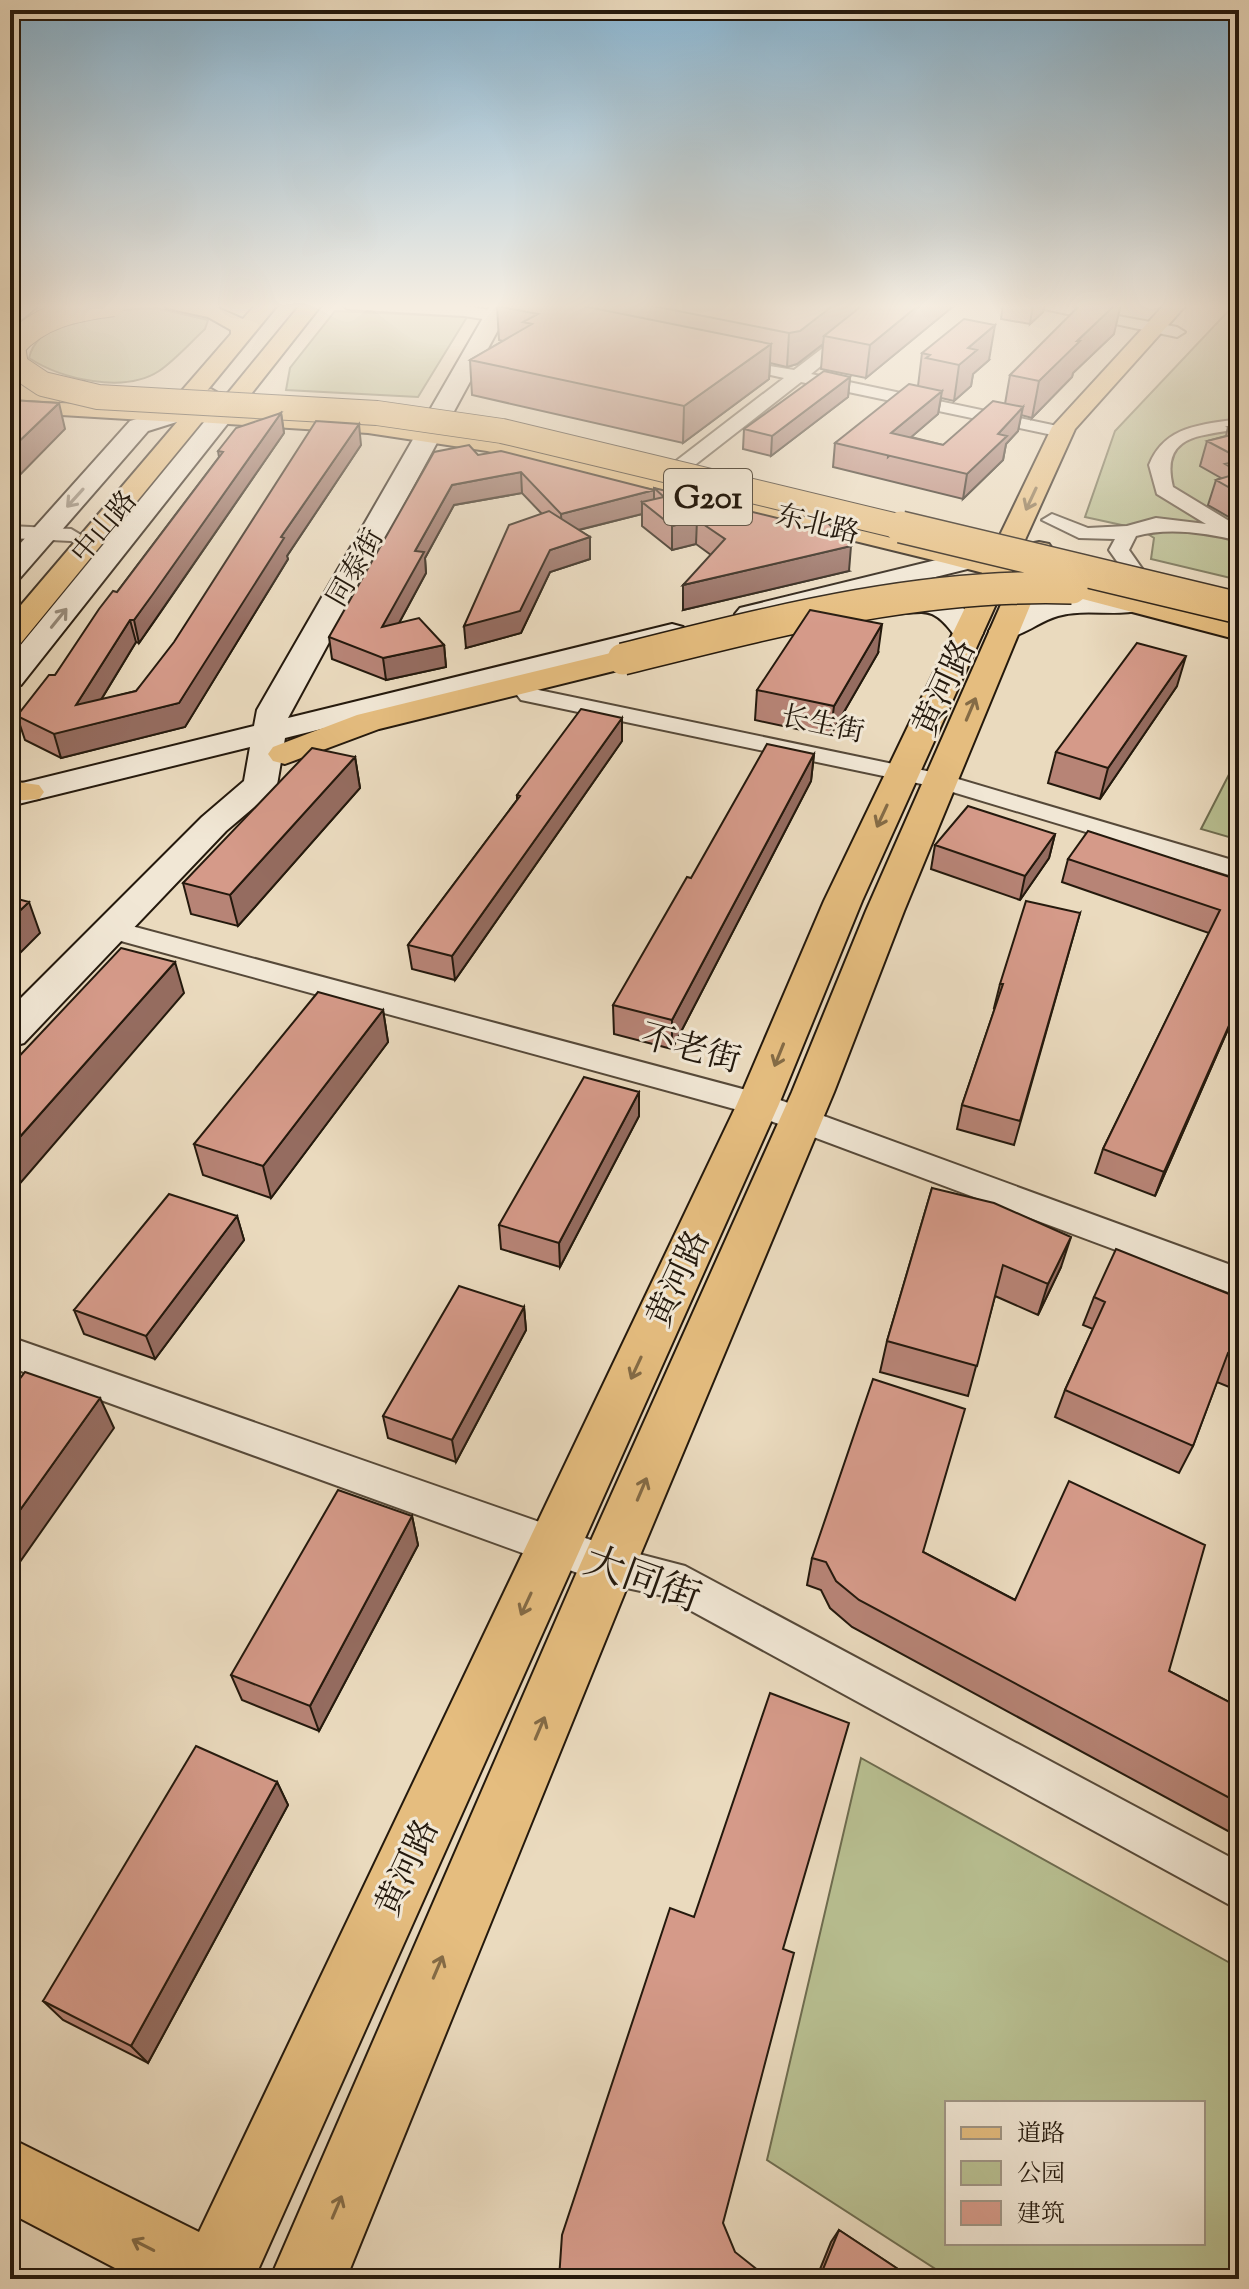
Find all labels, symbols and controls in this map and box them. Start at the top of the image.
road number: G201 [664,469,752,525]
street label: 中山路 [63,483,148,573]
one-way arrow [1023,487,1038,511]
one-way arrow [66,488,84,508]
street label: 东北路 [772,496,863,555]
street label: 同泰街 [318,522,395,615]
one-way arrow [50,608,68,629]
street label: 黄河路 [902,632,990,745]
one-way arrow [965,697,980,722]
street label: 长生街 [777,698,868,754]
one-way arrow [874,804,889,828]
street label: 不老街 [634,1014,746,1087]
one-way arrow [771,1042,786,1067]
street label: 黄河路 [636,1223,724,1336]
one-way arrow [628,1355,643,1379]
one-way arrow [635,1477,650,1502]
street label: 大同街 [575,1535,708,1630]
one-way arrow [518,1591,533,1615]
one-way arrow [533,1716,548,1741]
street label: 黄河路 [365,1812,453,1925]
one-way arrow [432,1956,447,1980]
legend [945,2101,1205,2245]
text: 道路 [1017,2118,1065,2152]
text: 公园 [1017,2158,1065,2192]
one-way arrow [331,2195,346,2220]
text: 建筑 [1017,2198,1065,2232]
one-way arrow [132,2236,156,2252]

